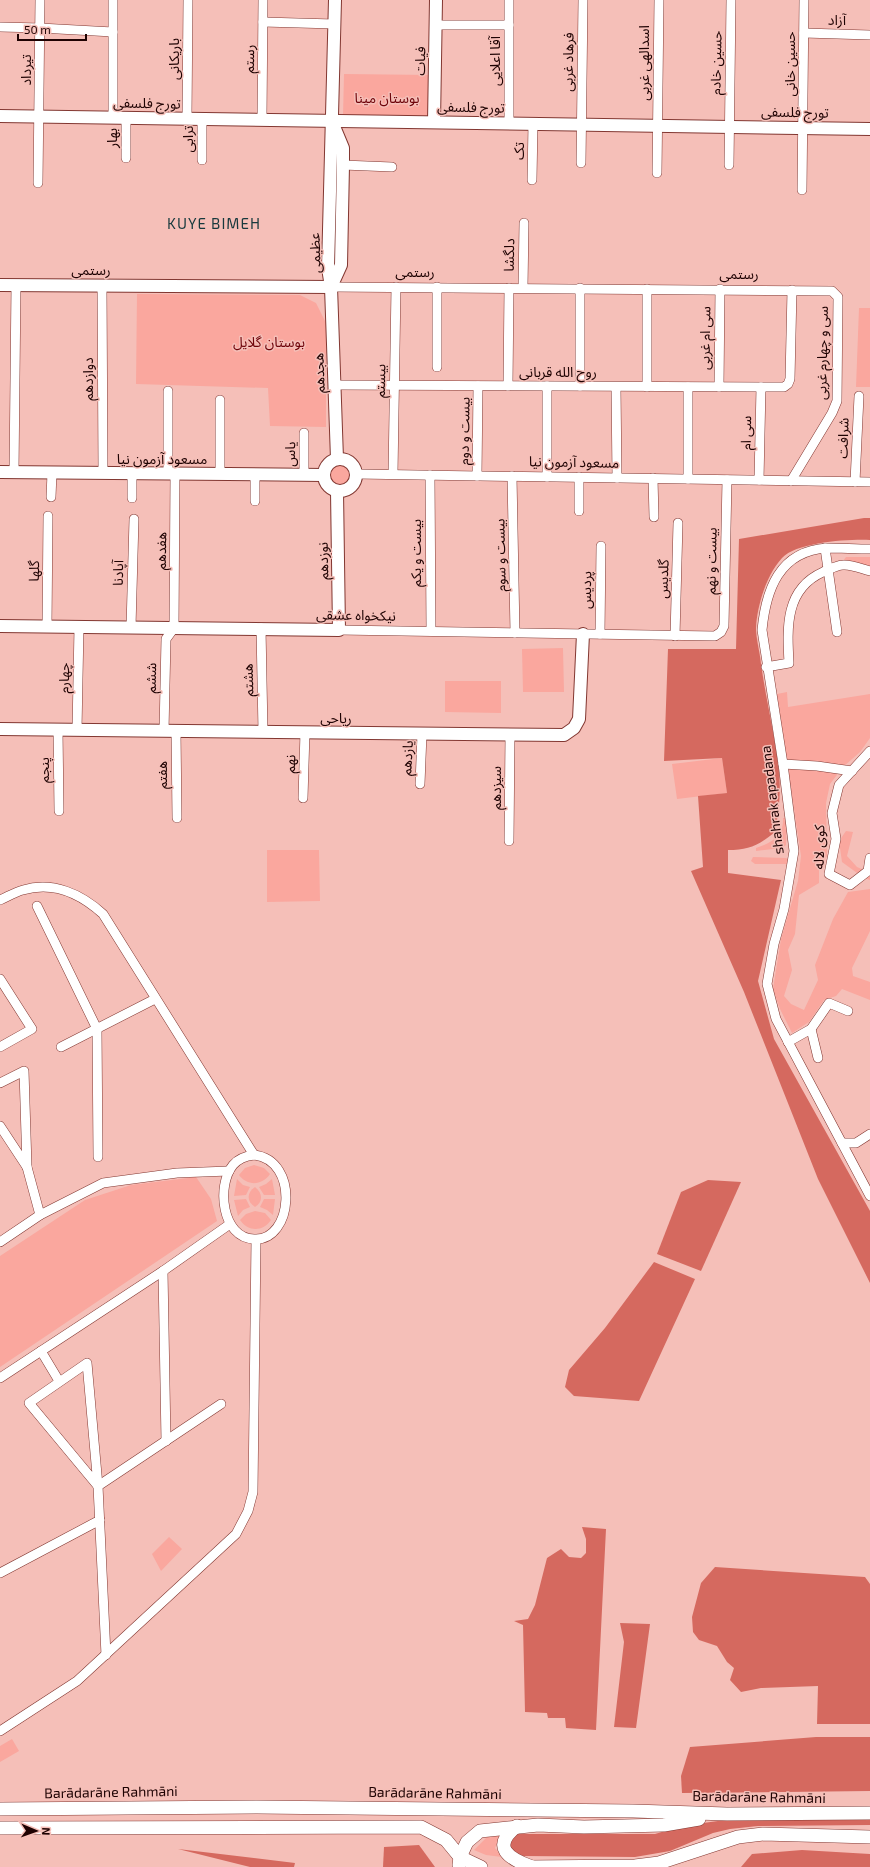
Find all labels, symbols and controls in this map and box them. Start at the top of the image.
street label: آزاد [828,11,847,29]
scale bar [18,16,86,42]
text: 50 m [24,22,51,36]
street label: اسدالهی غربی [635,25,653,101]
street label: حسین خادم [706,31,728,95]
street label: حسین خانی [781,31,799,97]
street label: فرهاد غربی [558,32,578,92]
street label: آقا اعلایی [486,35,504,86]
street label: باریکانی [165,38,183,80]
street label: رستم [240,44,260,74]
street label: فیات [411,46,428,76]
street label: تیرداد [17,54,35,86]
park label: بوستان مینا [355,89,420,107]
street label: تورج فلسفی [113,93,181,115]
street label: تورج فلسفی [437,97,505,119]
street label: تورج فلسفی [761,102,829,124]
street label: ترابی [179,126,197,152]
street label: بهار [103,128,121,149]
street label: تک [510,142,527,160]
district label: KUYE BIMEH [167,214,261,232]
street label: عظیمی [305,232,325,274]
street label: دلگشا [500,238,517,272]
street label: رستمی [71,261,111,279]
street label: رستمی [395,263,435,281]
street label: رستمی [719,265,759,283]
street label: سی ام غربی [695,306,717,370]
street label: سی و چهارم غربی [812,306,834,400]
park label: بوستان گلایل [233,333,305,351]
street label: هجدهم [309,352,331,393]
street label: دوازدهم [79,357,99,401]
street label: روح الله قربانی [519,363,597,383]
street label: بیستم [371,364,391,398]
street label: بیست و دوم [454,396,476,465]
street label: سی ام [737,416,757,450]
street label: شرافت [833,417,853,459]
street label: یاس [281,441,299,467]
street label: مسعود آزمون نیا [117,450,207,468]
street label: مسعود آزمون نیا [529,452,619,472]
street label: بیست و سوم [490,518,512,592]
street label: بیست و یکم [407,519,427,587]
street label: بیست و نهم [701,527,723,595]
street label: هفدهم [152,532,172,570]
street label: نوزدهم [314,542,334,580]
street label: آپادنا [109,559,128,586]
street label: گلدیس [653,559,673,599]
street label: گلها [25,560,43,582]
street label: پردیس [577,571,596,609]
street label: نیکخواه عشقی [316,605,396,625]
street label: چهارم [55,662,75,694]
street label: ششم [142,662,162,694]
street label: هشتم [239,663,259,697]
street label: ریاحی [320,709,352,727]
street label: یازدهم [397,740,419,776]
street label: shahrak apadana [756,745,787,855]
street label: نهم [281,754,301,774]
street label: پنجم [35,757,55,783]
street label: هفتم [153,761,173,789]
street label: سیزدهم [487,766,507,810]
street label: کوی لاله [810,824,828,870]
street label: Barādarāne Rahmāni [44,1782,178,1801]
street label: Barādarāne Rahmāni [368,1783,502,1802]
street label: Barādarāne Rahmāni [692,1787,826,1806]
north arrow [16,1811,56,1851]
text: N [40,1827,53,1836]

